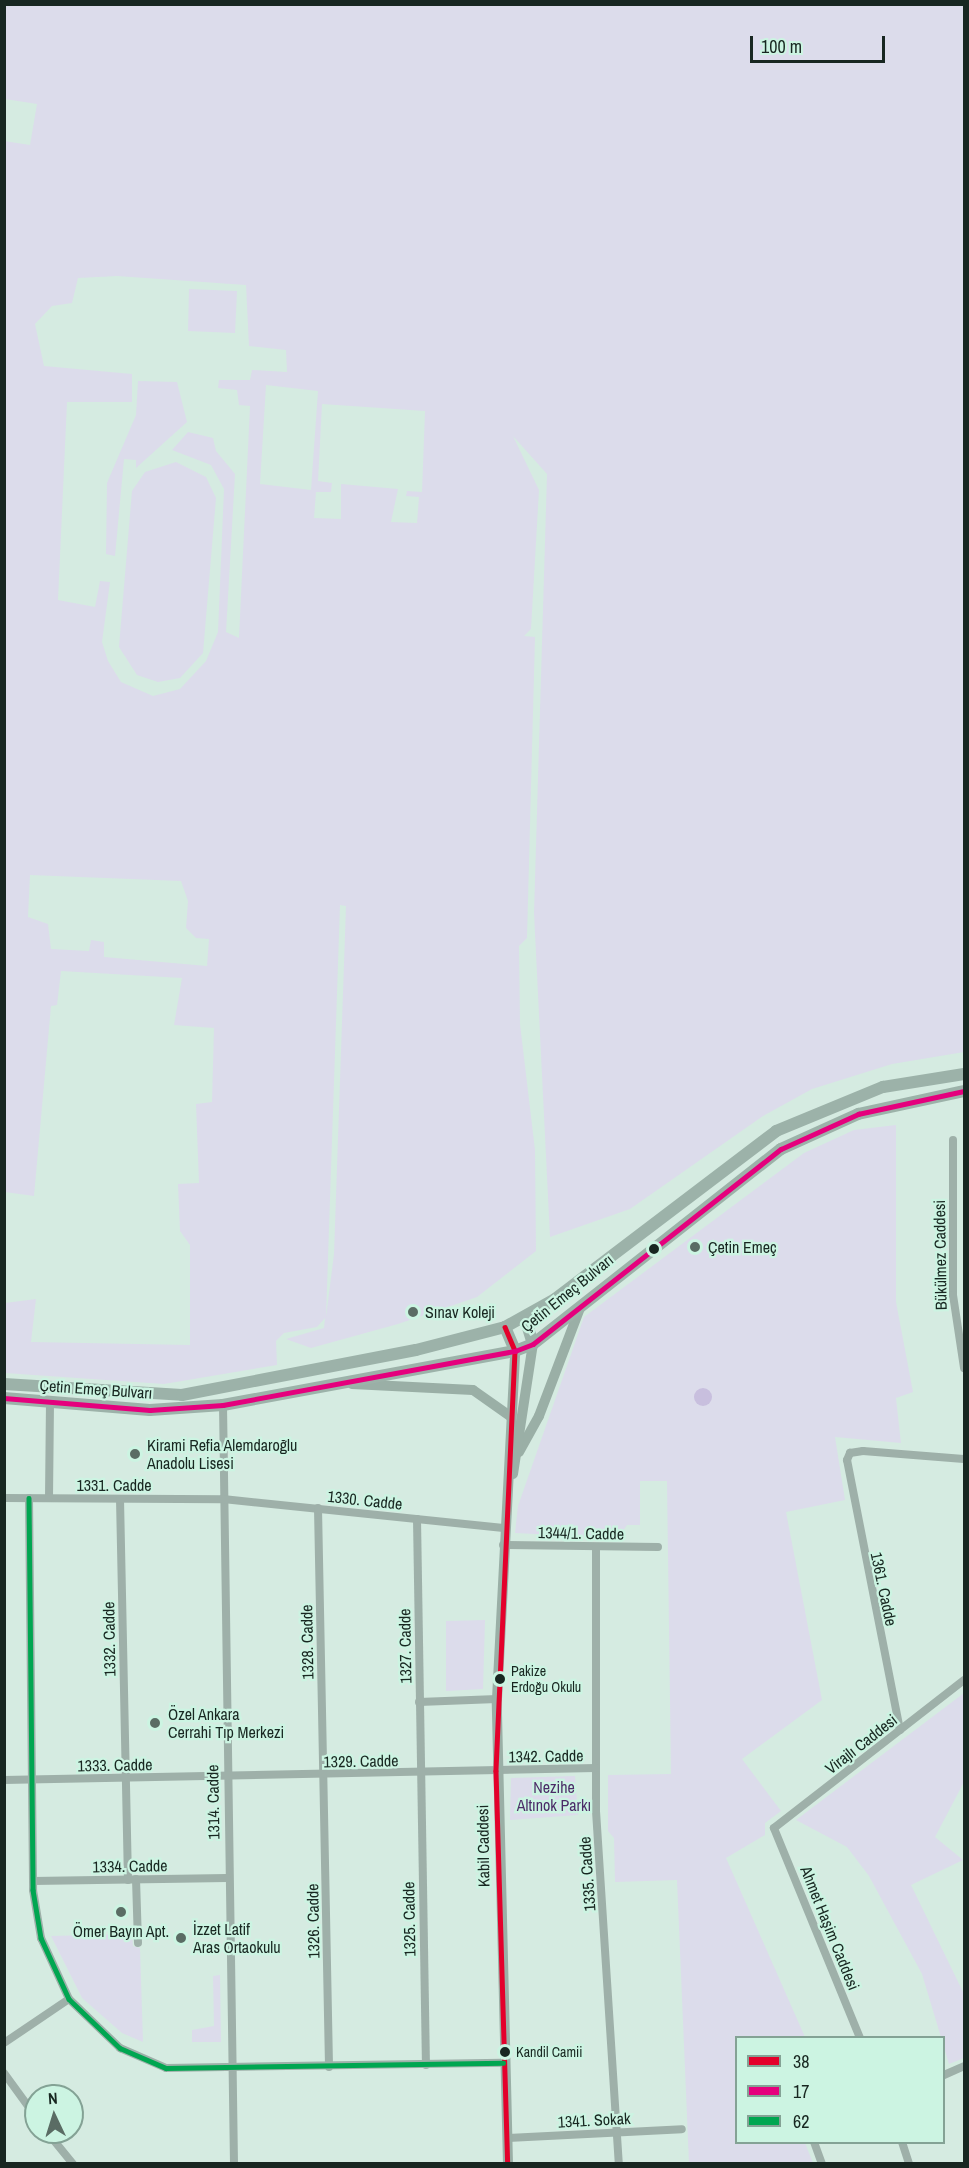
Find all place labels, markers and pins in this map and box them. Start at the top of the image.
place label: Çetin Emeç [708,1237,777,1257]
marker: Çetin Emeç [686,1238,704,1256]
unlabelled marker [648,1243,660,1255]
place label: Sınav Koleji [425,1302,495,1322]
marker: Sınav Koleji [406,1305,420,1319]
place label: Kirami Refia Alemdaroğlu Anadolu Lisesi [147,1435,298,1473]
marker: Kirami Refia Alemdaroğlu Anadolu Lisesi [128,1447,142,1461]
place label: Pakize Erdoğu Okulu [511,1663,581,1696]
marker: Pakize Erdoğu Okulu [494,1673,506,1685]
place label: Özel Ankara Cerrahi Tıp Merkezi [168,1704,284,1742]
marker: Özel Ankara Cerrahi Tıp Merkezi [146,1714,164,1732]
marker: Ömer Bayın Apt. [114,1905,128,1919]
place label: İzzet Latif Aras Ortaokulu [193,1919,281,1957]
place label: Ömer Bayın Apt. [73,1921,169,1941]
marker: İzzet Latif Aras Ortaokulu [174,1931,188,1945]
place label: Kandil Camii [516,2044,582,2060]
marker: Kandil Camii [499,2046,511,2058]

